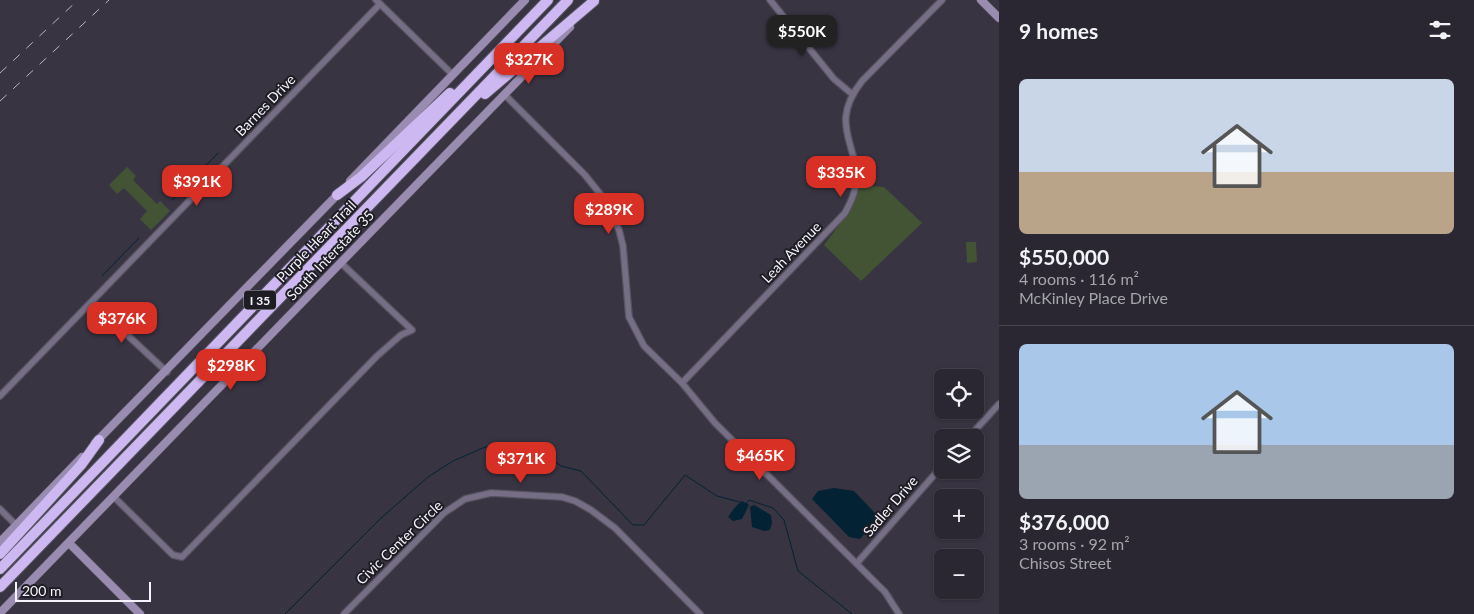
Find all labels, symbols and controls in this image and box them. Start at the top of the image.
pin: $550K [767,15,837,57]
icon: filters [1426,16,1454,44]
text: 9 homes [1019,18,1098,43]
text: $550K [778,21,826,40]
pin: $327K [494,42,564,85]
text: $327K [505,49,553,68]
street label: Barnes Drive [231,71,299,139]
icon: home [1192,111,1282,201]
pin: $335K [806,156,876,198]
text: $335K [817,162,865,181]
pin: $391K [162,164,232,207]
text: $391K [173,171,221,190]
pin: $289K [574,192,644,235]
street label: Purple Heart Trail [273,197,359,285]
text: $289K [585,199,633,218]
street label: South Interstate 35 [283,206,377,304]
street label: Leah Avenue [758,218,824,286]
text: $550,000 [1019,244,1109,269]
text: 4 rooms · 116 m² [1019,269,1139,288]
text: McKinley Place Drive [1019,288,1168,307]
road number: I 35 [244,290,276,310]
pin: $376K [87,302,157,344]
text: $376K [98,308,146,327]
pin: $298K [196,348,266,391]
text: $298K [207,355,255,374]
map controls [934,369,984,599]
button: locate [934,369,984,419]
icon: home [1192,377,1282,467]
button: layers [934,429,984,479]
pin: $465K [725,438,795,481]
pin: $371K [486,442,556,484]
text: $465K [736,445,784,464]
text: $371K [497,448,545,467]
street label: Sadler Drive [859,472,921,540]
button: + [934,489,984,539]
street label: Civic Center Circle [352,496,446,588]
text: $376,000 [1019,509,1109,534]
text: 3 rooms · 92 m² [1019,534,1130,553]
button: − [934,549,984,599]
text: Chisos Street [1019,553,1112,572]
scale bar [15,579,151,602]
text: 200 m [22,582,61,599]

